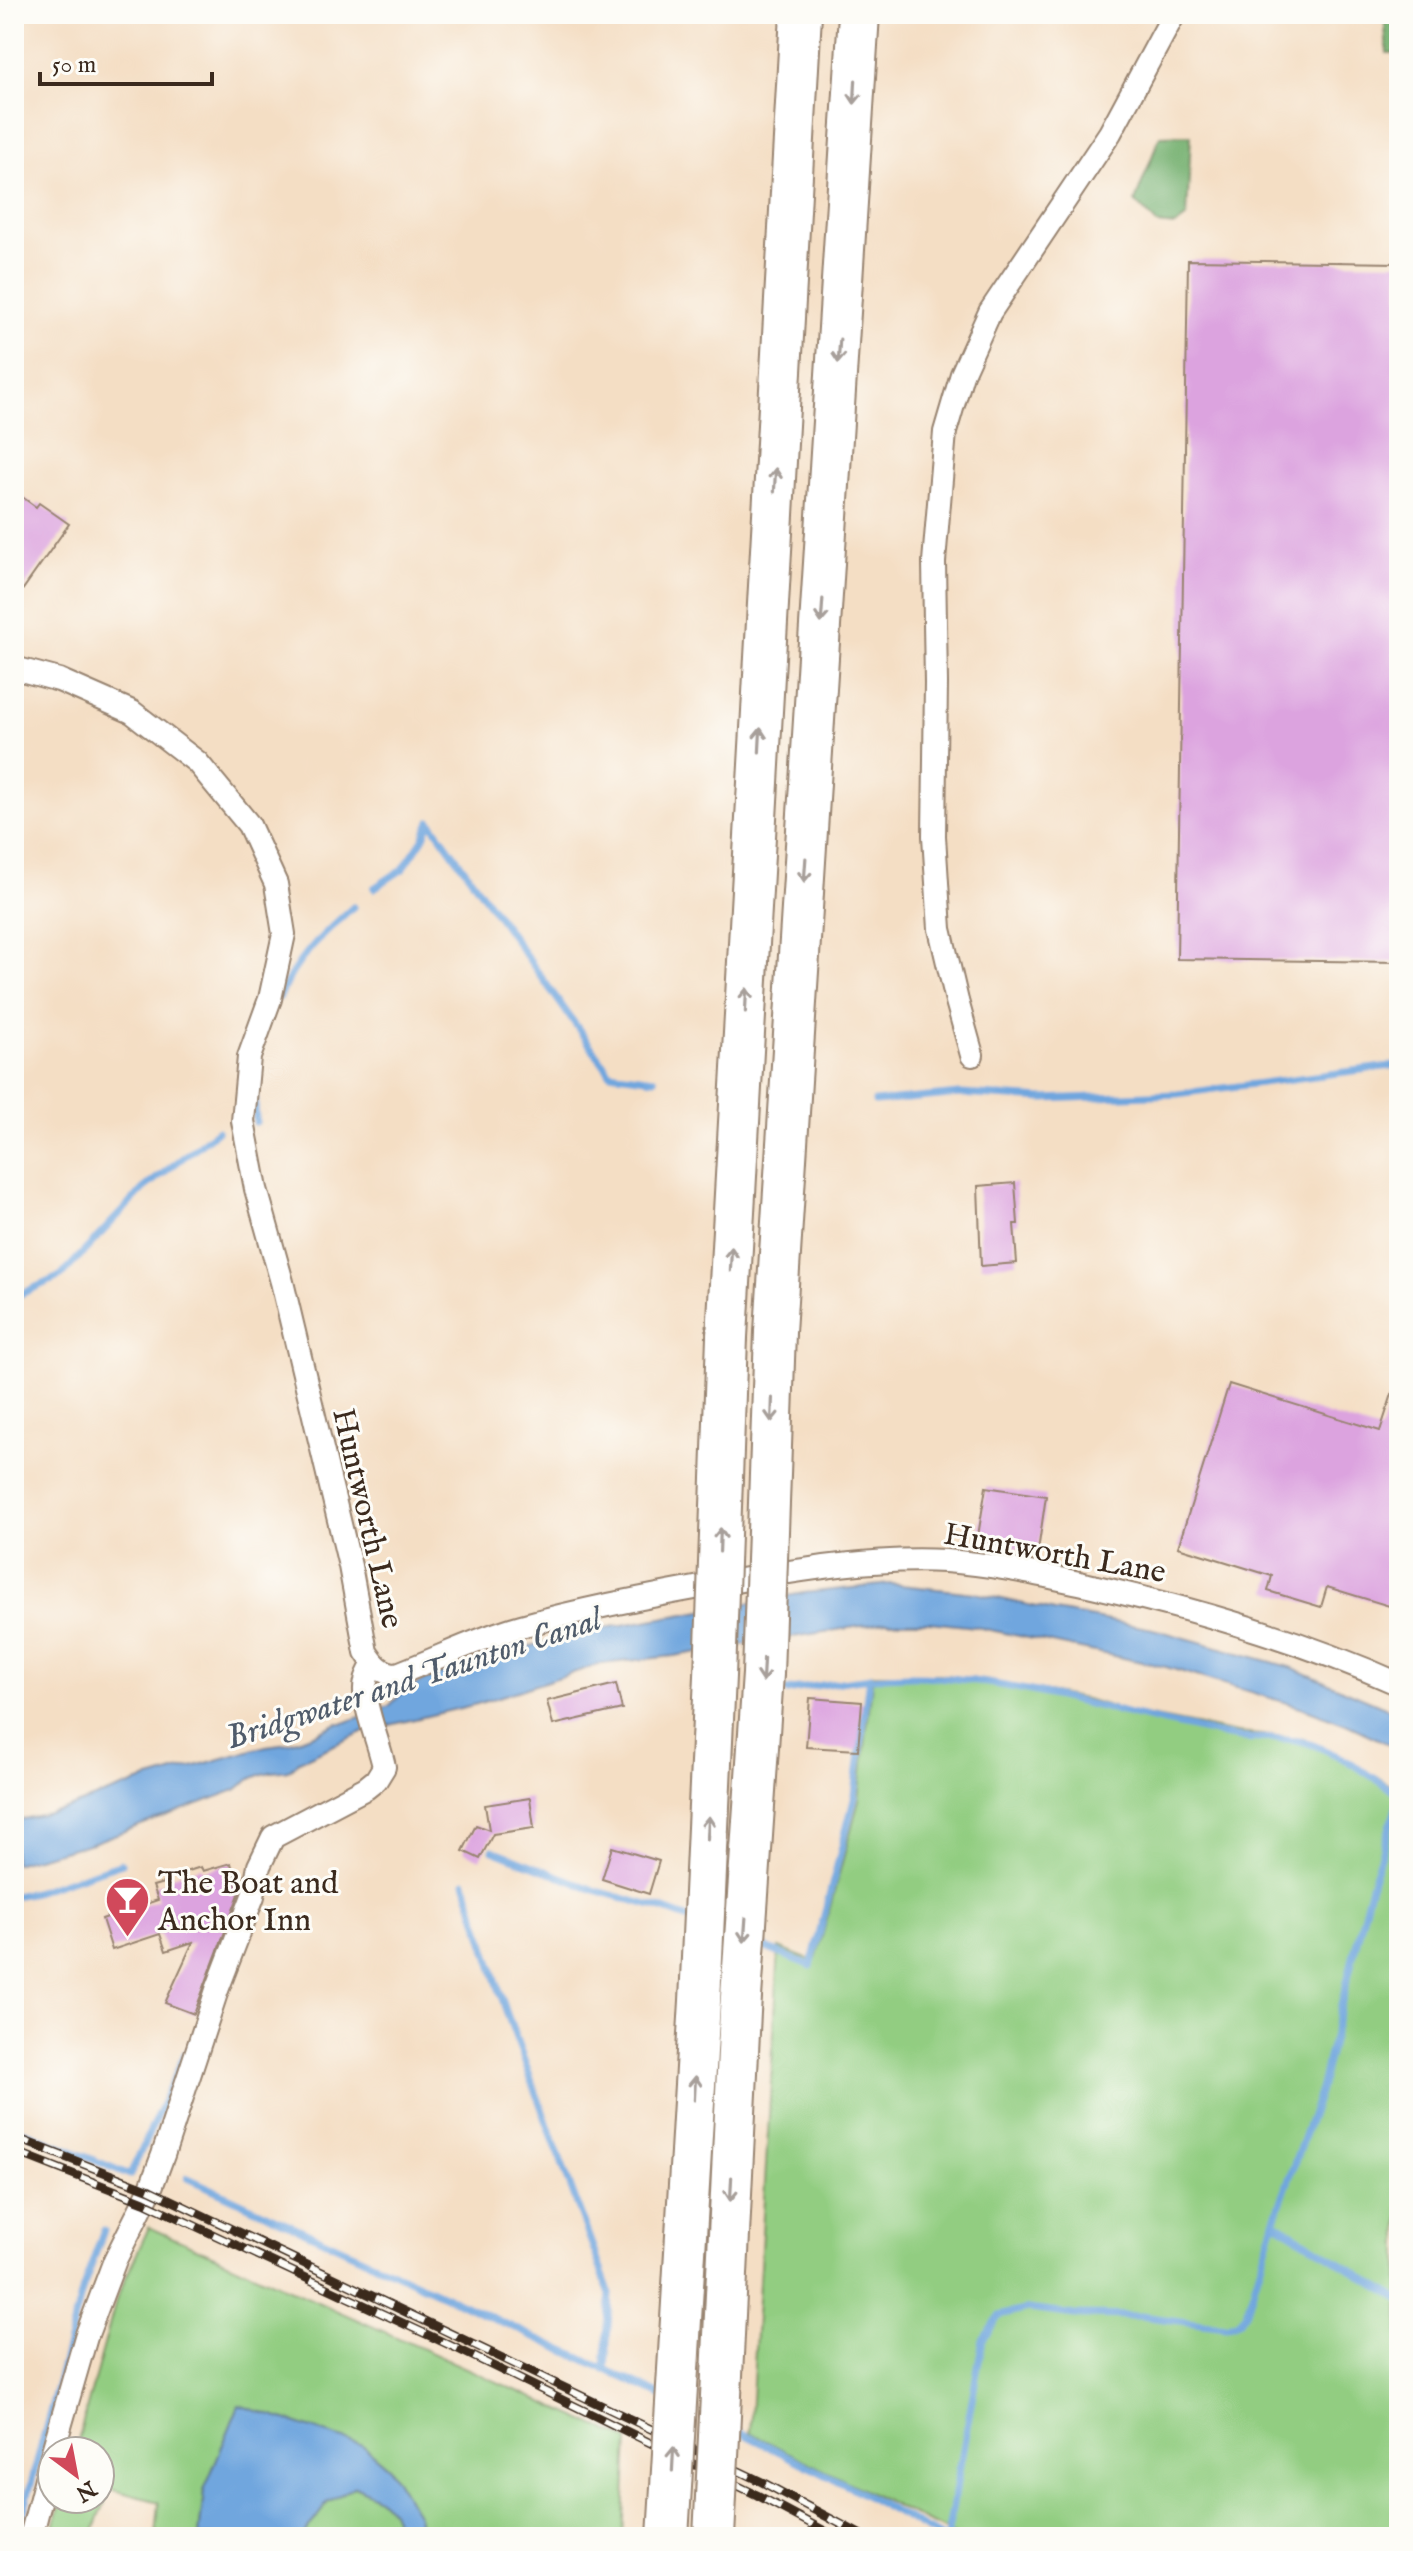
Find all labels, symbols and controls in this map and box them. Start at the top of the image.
scale bar [40,36,212,86]
text: 50 m [52,50,96,81]
one-way arrow [847,78,862,105]
one-way arrow [831,337,846,364]
one-way arrow [768,467,783,494]
one-way arrow [814,597,829,624]
one-way arrow [753,727,768,754]
one-way arrow [797,856,812,883]
one-way arrow [738,987,753,1014]
one-way arrow [724,1246,739,1273]
one-way arrow [765,1396,780,1423]
street label: Huntworth Lane [321,1405,412,1633]
street label: Huntworth Lane [940,1515,1169,1594]
one-way arrow [712,1527,727,1554]
water label: Bridgwater and Taunton Canal [221,1597,610,1760]
one-way arrow [755,1656,770,1683]
one-way arrow [700,1815,715,1842]
place label: The Boat and Anchor Inn [157,1864,339,1942]
bar icon: The Boat and Anchor Inn [103,1876,151,1939]
one-way arrow [738,1916,753,1943]
one-way arrow [687,2075,702,2102]
one-way arrow [724,2175,739,2202]
north arrow [36,2435,116,2515]
one-way arrow [666,2446,681,2473]
text: N [70,2473,102,2507]

